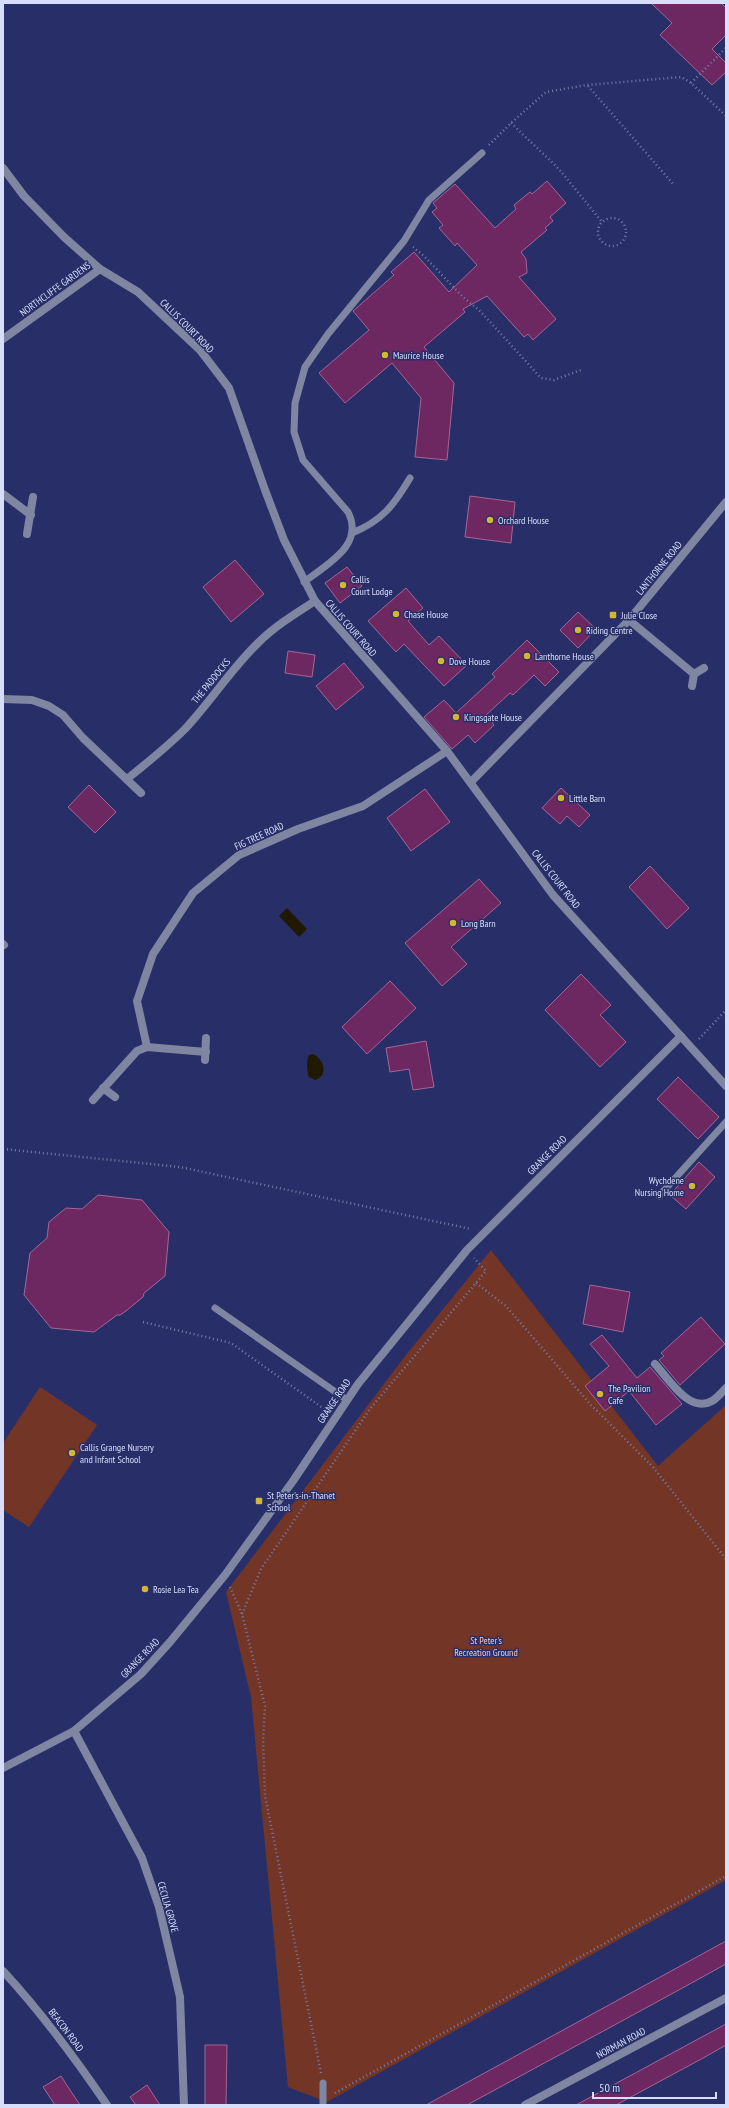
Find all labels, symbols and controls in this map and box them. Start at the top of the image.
street label: NORTHCLIFFE GARDENS [17,259,93,319]
street label: CALLIS COURT ROAD [157,296,217,356]
place label: Maurice House [393,349,444,362]
marker: Maurice House [380,350,390,360]
place label: Orchard House [498,514,549,527]
marker: Orchard House [485,515,495,525]
street label: LANTHORNE ROAD [633,538,685,598]
place label: Callis Court Lodge [351,573,393,598]
marker: Callis Court Lodge [338,580,348,590]
street label: CALLIS COURT ROAD [323,597,379,659]
place label: Chase House [404,608,448,621]
marker: Chase House [391,609,401,619]
place label: Julie Close [620,609,657,622]
marker: Julie Close [608,610,618,620]
place label: Riding Centre [586,624,633,637]
marker: Riding Centre [573,625,583,635]
place label: Lanthorne House [535,650,594,663]
marker: Lanthorne House [522,651,532,661]
place label: Dove House [449,655,490,668]
street label: THE PADDOCKS [189,656,233,706]
marker: Dove House [436,656,446,666]
place label: Kingsgate House [464,711,522,724]
marker: Kingsgate House [451,712,461,722]
place label: Little Barn [569,792,605,805]
marker: Little Barn [556,793,566,803]
street label: FIG TREE ROAD [232,819,286,853]
street label: CALLIS COURT ROAD [529,847,583,911]
place label: Long Barn [461,917,496,930]
marker: Long Barn [448,918,458,928]
street label: GRANGE ROAD [524,1132,570,1178]
place label: Wychdene Nursing Home [635,1174,684,1199]
marker: Wychdene Nursing Home [687,1181,697,1191]
street label: GRANGE ROAD [314,1376,354,1426]
place label: The Pavilion Cafe [608,1382,651,1407]
marker: The Pavilion Cafe [595,1389,605,1399]
place label: Callis Grange Nursery and Infant School [80,1441,154,1466]
marker: Callis Grange Nursery and Infant School [67,1448,77,1458]
place label: St Peter's-in-Thanet School [267,1489,335,1514]
marker: St Peter's-in-Thanet School [254,1496,264,1506]
place label: Rosie Lea Tea [153,1583,199,1596]
marker: Rosie Lea Tea [140,1584,150,1594]
park label: St Peter's Recreation Ground [454,1634,518,1659]
street label: GRANGE ROAD [118,1635,162,1681]
street label: CECILIA GROVE [155,1880,181,1934]
street label: BEACON ROAD [46,2006,86,2054]
street label: NORMAN ROAD [594,2025,648,2061]
scale bar [593,2074,716,2100]
text: 50 m [599,2080,620,2095]

